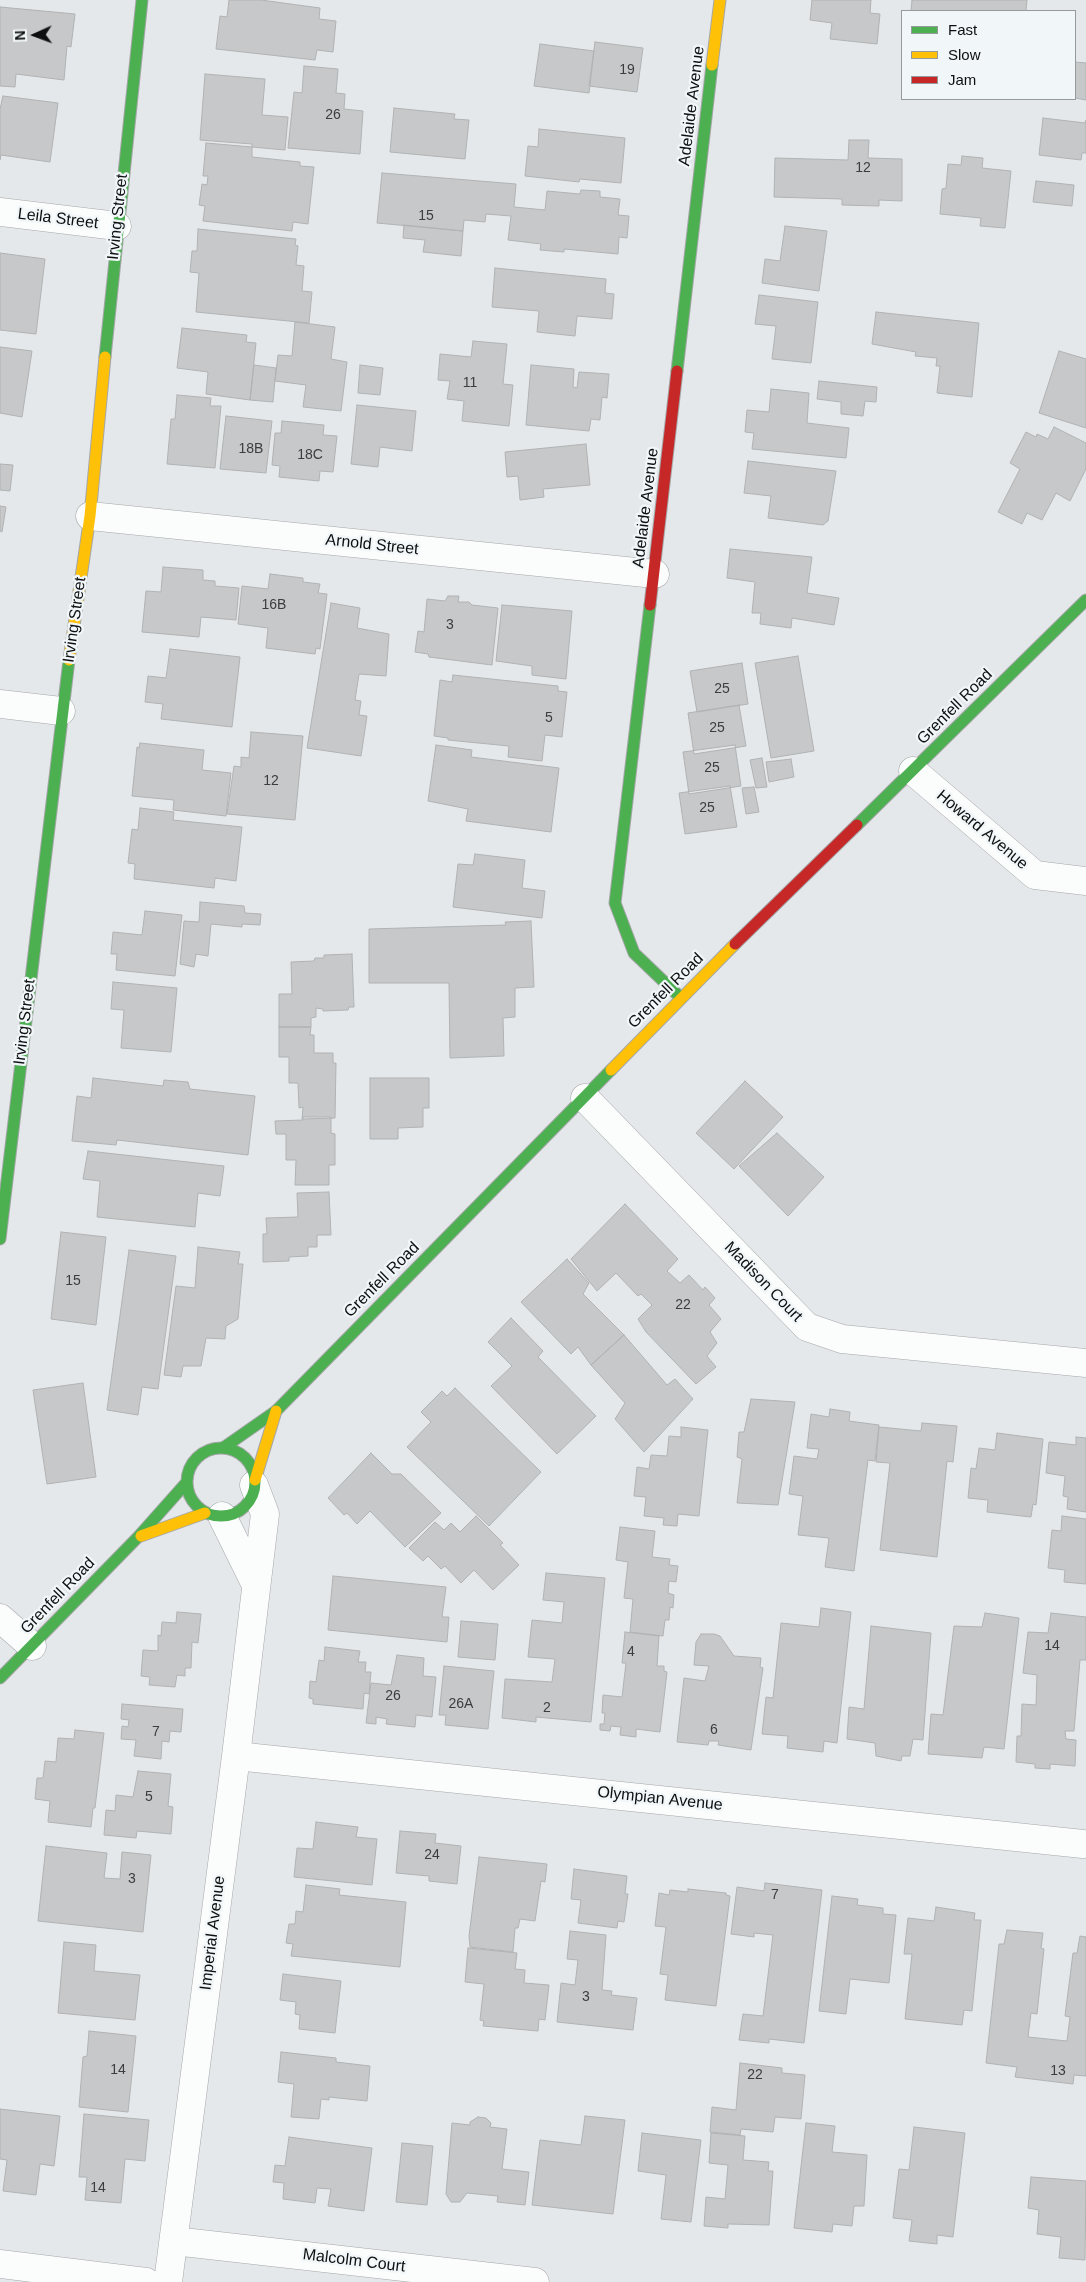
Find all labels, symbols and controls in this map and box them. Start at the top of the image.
north arrow [10,10,60,60]
legend [901,10,1076,100]
text: Fast [948,21,977,38]
text: N [12,30,28,41]
street label: Adelaide Avenue [675,45,709,167]
text: Slow [948,46,981,63]
house number: 19 [619,62,635,78]
text: Jam [948,71,976,88]
house number: 26 [325,107,341,123]
house number: 12 [855,160,871,176]
street label: Irving Street [104,173,132,261]
street label: Leila Street [17,205,99,233]
house number: 15 [418,208,434,224]
house number: 11 [463,375,477,391]
house number: 18B [239,441,263,457]
house number: 18C [297,447,323,463]
street label: Adelaide Avenue [629,447,663,569]
street label: Arnold Street [325,531,419,559]
street label: Irving Street [59,576,91,664]
house number: 16B [262,597,286,613]
house number: 3 [446,617,454,633]
street label: Grenfell Road [913,665,997,749]
house number: 25 [714,681,730,697]
house number: 5 [545,710,553,726]
house number: 25 [709,720,725,736]
house number: 25 [704,760,720,776]
house number: 12 [263,773,279,789]
street label: Howard Avenue [932,786,1032,874]
house number: 25 [699,800,715,816]
street label: Grenfell Road [624,949,708,1033]
street label: Irving Street [10,978,40,1066]
street label: Grenfell Road [340,1238,424,1322]
street label: Madison Court [720,1238,806,1326]
house number: 15 [65,1273,81,1289]
house number: 22 [675,1297,691,1313]
street label: Grenfell Road [17,1554,99,1638]
house number: 14 [1044,1638,1060,1654]
house number: 4 [627,1644,635,1660]
house number: 26 [385,1688,401,1704]
house number: 26A [449,1696,473,1712]
house number: 2 [543,1700,551,1716]
house number: 6 [710,1722,718,1738]
house number: 7 [152,1724,160,1740]
street label: Olympian Avenue [596,1783,724,1815]
house number: 5 [145,1789,153,1805]
house number: 24 [424,1847,440,1863]
house number: 3 [128,1871,136,1887]
street label: Imperial Avenue [196,1875,230,1991]
house number: 7 [771,1887,779,1903]
house number: 3 [582,1989,590,2005]
house number: 14 [110,2062,126,2078]
house number: 13 [1050,2063,1066,2079]
house number: 22 [747,2067,763,2083]
house number: 14 [90,2180,106,2196]
street label: Malcolm Court [302,2245,406,2277]

